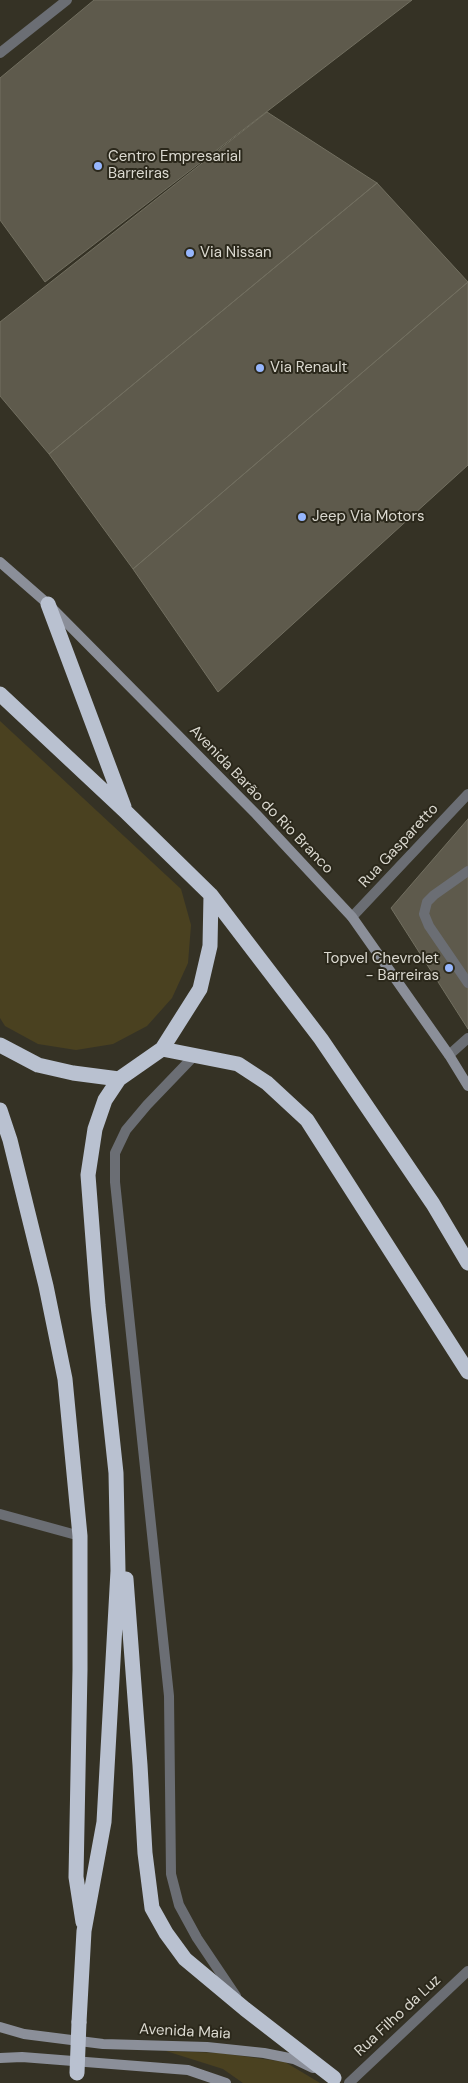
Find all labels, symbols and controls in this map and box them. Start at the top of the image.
place label: Centro Empresarial Barreiras [108,148,241,183]
marker: Centro Empresarial Barreiras [92,160,104,172]
place label: Via Nissan [200,244,272,262]
marker: Via Nissan [184,247,196,259]
place label: Via Renault [270,359,347,377]
marker: Via Renault [254,362,266,374]
place label: Jeep Via Motors [312,508,425,526]
marker: Jeep Via Motors [296,511,308,523]
street label: Avenida Barão do Rio Branco [185,722,337,878]
street label: Rua Gasparetto [356,800,442,892]
place label: Topvel Chevrolet - Barreiras [323,950,439,985]
marker: Topvel Chevrolet - Barreiras [443,962,455,974]
street label: Rua Filho da Luz [351,1972,445,2060]
street label: Avenida Maia [139,2021,231,2043]

